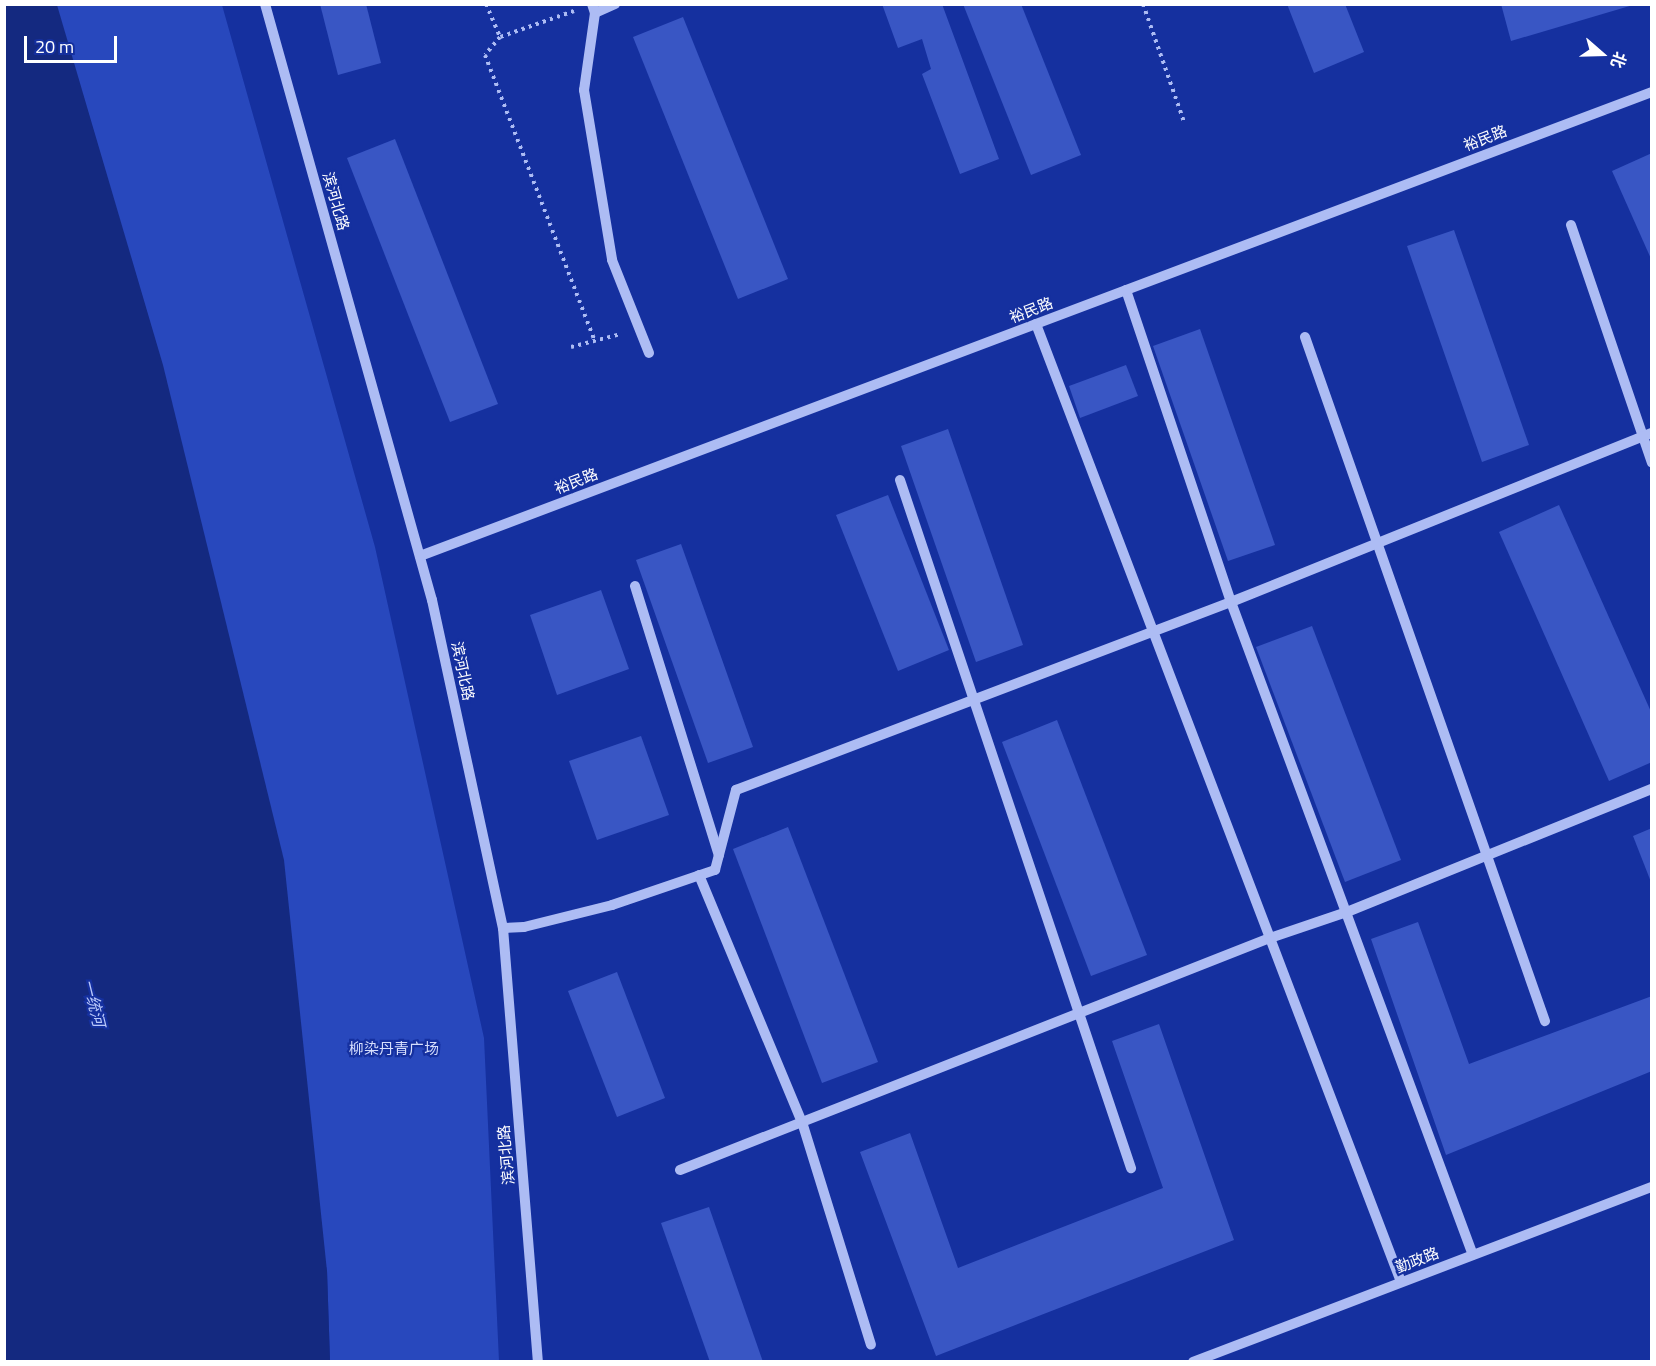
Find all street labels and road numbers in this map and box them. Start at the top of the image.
street label: 裕民路 [1461,122,1509,154]
street label: 滨河北路 [319,170,353,232]
street label: 裕民路 [1007,294,1055,326]
street label: 裕民路 [552,465,600,497]
street label: 滨河北路 [448,640,478,702]
street label: 滨河北路 [494,1124,518,1186]
street label: 勤政路 [1393,1244,1441,1276]

